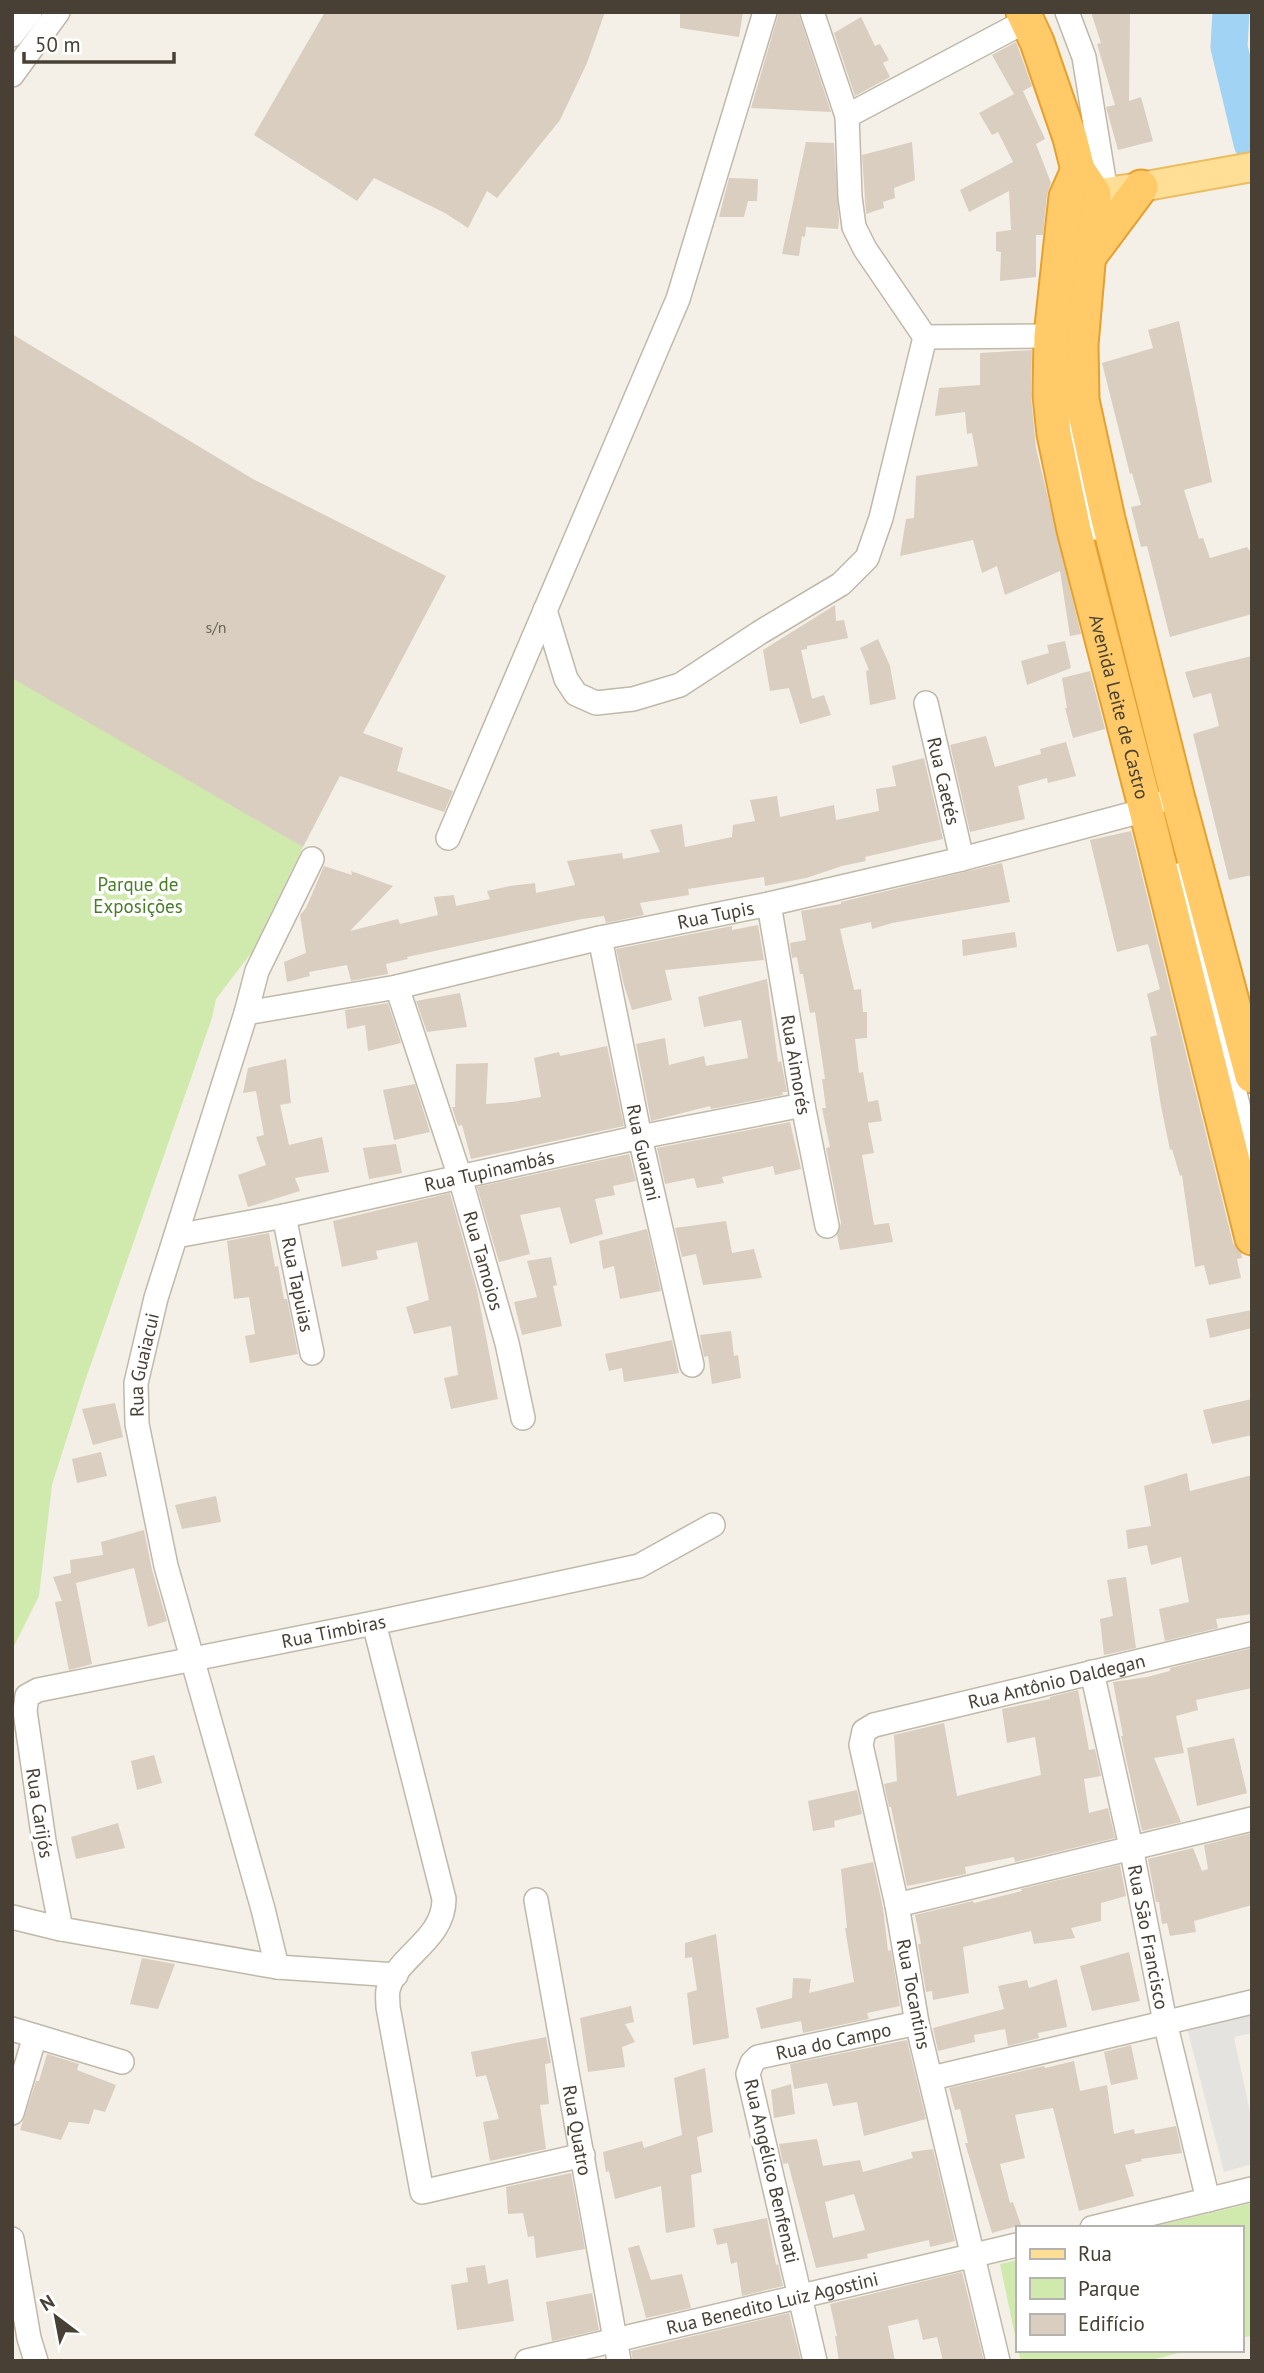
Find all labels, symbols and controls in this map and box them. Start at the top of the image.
scale bar [24,21,175,65]
text: 50 m [35,31,81,58]
street label: Avenida Leite de Castro [1084,612,1155,802]
house number: s/n [205,617,227,637]
street label: Rua Caetés [922,735,966,827]
park label: Parque de Exposições [93,872,183,918]
street label: Rua Tupis [675,895,756,934]
street label: Rua Aimorés [776,1013,817,1117]
street label: Rua Guarani [622,1102,666,1203]
street label: Rua Tupinambás [422,1144,556,1197]
street label: Rua Tamoios [458,1208,509,1313]
street label: Rua Tapuias [277,1235,319,1334]
street label: Rua Guaiacui [124,1310,164,1417]
street label: Rua Timbiras [279,1609,388,1653]
street label: Rua Antônio Daldegan [966,1648,1147,1714]
street label: Rua Carijós [21,1766,59,1860]
street label: Rua São Francisco [1123,1863,1174,2011]
street label: Rua Tocantins [892,1937,936,2051]
street label: Rua do Campo [774,2017,893,2065]
street label: Rua Angélico Benfenati [739,2076,805,2266]
street label: Rua Quatro [558,2083,597,2178]
legend [1016,2226,1243,2352]
text: Rua [1078,2240,1112,2267]
street label: Rua Benedito Luiz Agostini [664,2266,881,2340]
text: Parque [1078,2275,1140,2302]
north arrow [21,2282,91,2352]
text: N [35,2289,59,2316]
text: Edifício [1078,2310,1145,2337]

